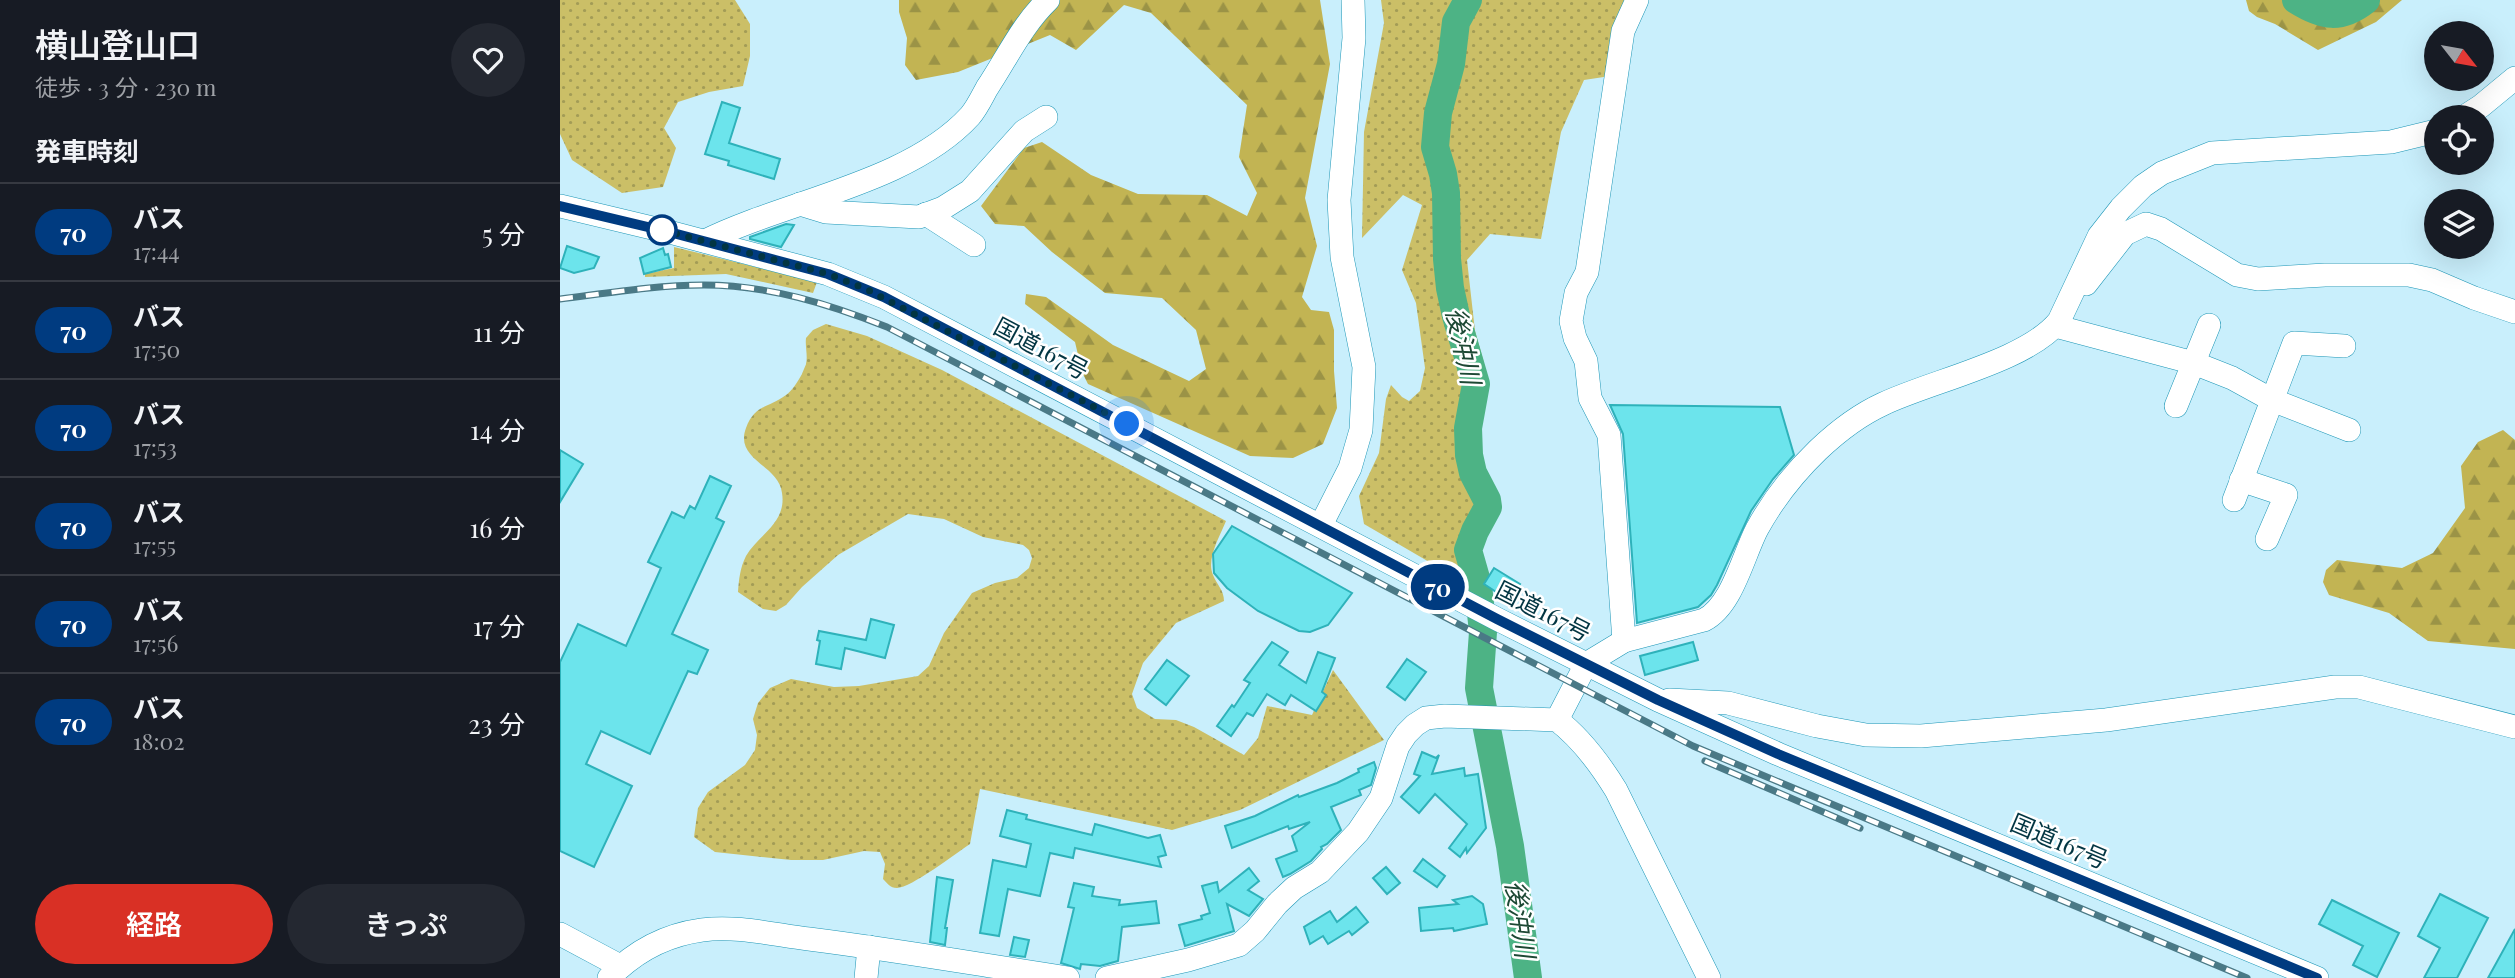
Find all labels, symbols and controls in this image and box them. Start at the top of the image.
text: 横山登山口 [35,21,200,65]
north arrow [2424,21,2494,91]
map controls [2424,21,2494,259]
button: heart [451,23,525,97]
text: 徒歩 · 3 分 · 230 m [35,71,217,102]
button: locate [2424,105,2494,175]
text: 発車時刻 [35,133,139,168]
button: layers [2424,189,2494,259]
text: バス [133,200,185,235]
unlabelled marker [647,215,677,245]
text: 70 [60,216,87,248]
text: 5 分 [482,216,525,251]
text: 17:44 [133,235,180,266]
text: バス [133,298,185,333]
water label: 後沖川 [1439,304,1490,390]
street label: 国道167号 [989,309,1095,386]
text: 70 [60,314,87,346]
text: 11 分 [473,314,525,349]
text: 17:50 [133,333,180,364]
text: バス [133,396,185,431]
your location [1109,406,1144,441]
text: 70 [60,412,87,444]
text: 14 分 [470,412,525,447]
text: 17:53 [133,431,177,462]
text: バス [133,494,185,529]
text: 70 [60,510,87,542]
text: 16 分 [469,510,525,545]
text: 17:55 [133,529,176,560]
line badge: 70 [1406,564,1470,610]
text: 70 [1425,571,1451,603]
street label: 国道167号 [1491,573,1597,648]
text: バス [133,592,185,627]
text: 70 [60,608,87,640]
text: 17 分 [473,608,525,643]
text: 17:56 [133,627,178,658]
text: バス [133,690,185,725]
text: 70 [60,706,87,738]
text: 23 分 [468,706,525,741]
text: 18:02 [133,725,184,756]
street label: 国道167号 [2006,805,2113,875]
water label: 後沖川 [1499,878,1545,963]
button: 経路 [35,884,273,964]
button: きっぷ [287,884,525,964]

